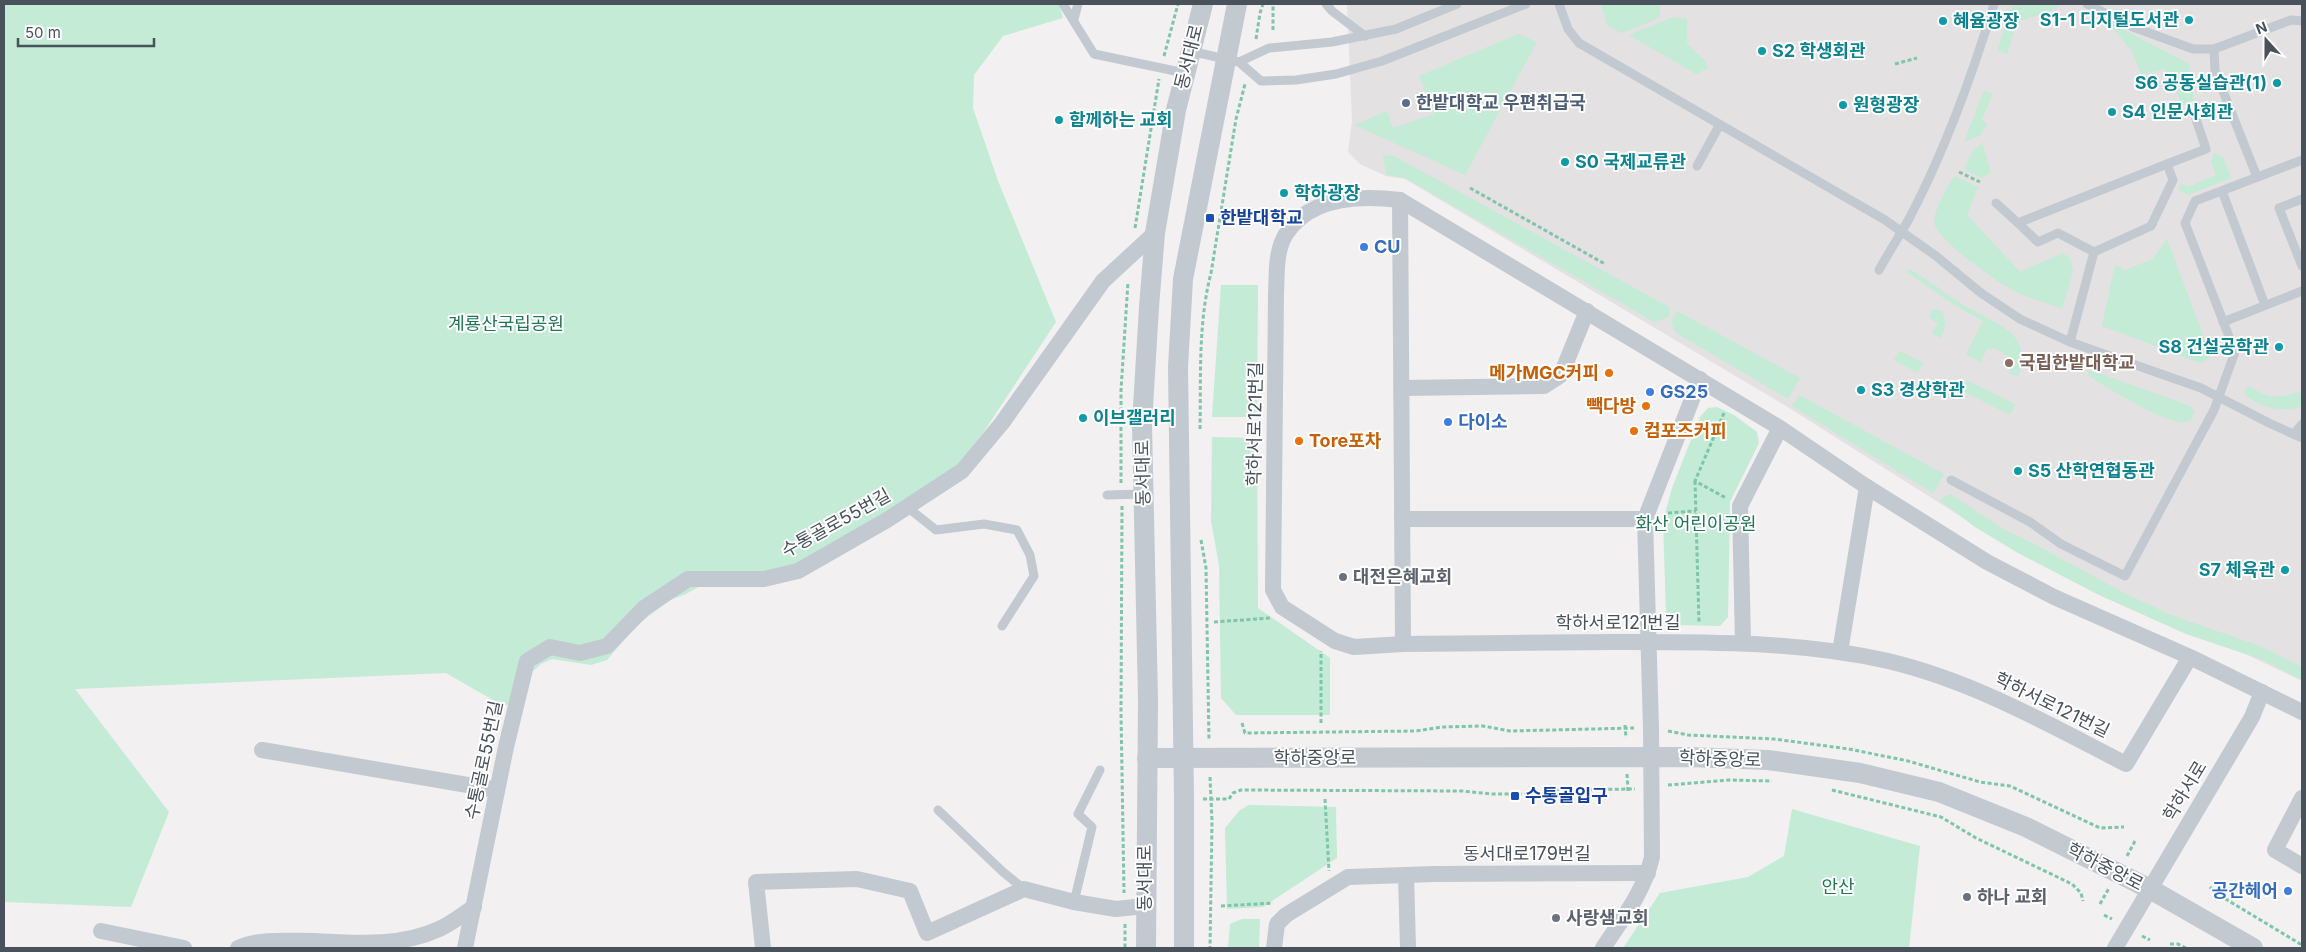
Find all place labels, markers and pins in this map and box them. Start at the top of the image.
place label: S1-1 디지털도서관 [2040,9,2179,30]
place label: 혜윰광장 [1953,10,2020,31]
marker: S1-1 디지털도서관 [2183,14,2195,26]
marker: 혜윰광장 [1937,15,1949,27]
place label: S2 학생회관 [1772,40,1866,61]
marker: S2 학생회관 [1756,45,1768,57]
place label: S6 공동실습관(1) [2135,72,2267,93]
marker: S6 공동실습관(1) [2271,77,2283,89]
place label: 한밭대학교 우편취급국 [1416,92,1586,113]
place label: 원형광장 [1853,94,1920,115]
marker: 한밭대학교 우편취급국 [1400,97,1412,109]
marker: 원형광장 [1837,99,1849,111]
place label: S4 인문사회관 [2122,101,2233,122]
marker: S4 인문사회관 [2106,106,2118,118]
place label: 함께하는 교회 [1069,109,1173,130]
marker: 함께하는 교회 [1053,114,1065,126]
place label: S0 국제교류관 [1575,151,1686,172]
marker: S0 국제교류관 [1559,156,1571,168]
place label: 학하광장 [1294,182,1361,203]
marker: 학하광장 [1278,187,1290,199]
place label: 한밭대학교 [1220,207,1303,228]
marker: 한밭대학교 [1204,212,1216,224]
place label: CU [1374,236,1401,257]
marker: CU [1358,241,1370,253]
place label: S8 건설공학관 [2158,336,2269,357]
marker: S8 건설공학관 [2273,341,2285,353]
place label: 국립한밭대학교 [2019,352,2135,373]
marker: 국립한밭대학교 [2003,357,2015,369]
place label: 메가MGC커피 [1489,362,1599,383]
marker: 메가MGC커피 [1603,367,1615,379]
place label: S3 경상학관 [1871,379,1965,400]
place label: GS25 [1660,381,1708,402]
marker: S3 경상학관 [1855,384,1867,396]
marker: GS25 [1644,386,1656,398]
place label: 빽다방 [1586,395,1636,416]
marker: 빽다방 [1640,400,1652,412]
place label: 이브갤러리 [1093,407,1176,428]
place label: 다이소 [1458,411,1508,432]
marker: 이브갤러리 [1077,412,1089,424]
marker: 다이소 [1442,416,1454,428]
place label: 컴포즈커피 [1644,420,1727,441]
marker: 컴포즈커피 [1628,425,1640,437]
place label: Tore포차 [1309,430,1382,451]
marker: Tore포차 [1293,435,1305,447]
place label: S5 산학연협동관 [2028,460,2155,481]
marker: S5 산학연협동관 [2012,465,2024,477]
place label: S7 체육관 [2199,559,2275,580]
marker: S7 체육관 [2279,564,2291,576]
place label: 대전은혜교회 [1353,566,1452,587]
marker: 대전은혜교회 [1337,571,1349,583]
place label: 수통골입구 [1525,785,1608,806]
marker: 수통골입구 [1509,790,1521,802]
place label: 공간헤어 [2212,880,2278,901]
marker: 공간헤어 [2282,885,2294,897]
place label: 하나 교회 [1977,886,2048,907]
marker: 하나 교회 [1961,891,1973,903]
place label: 사랑샘교회 [1566,907,1649,928]
marker: 사랑샘교회 [1550,912,1562,924]

